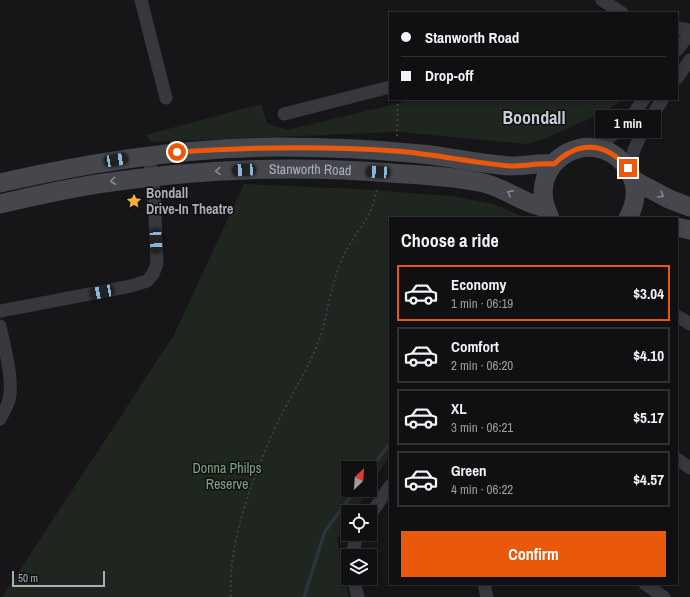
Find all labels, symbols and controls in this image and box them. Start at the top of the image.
text: Stanworth Road [425,27,519,48]
text: Drop-off [425,65,474,86]
district label: Boondall [502,105,566,130]
callout: 1 min [595,110,661,138]
text: 1 min [614,115,642,132]
route start [168,143,186,161]
car [103,152,129,168]
route end [619,159,637,177]
street label: Stanworth Road [269,160,352,179]
car [232,163,256,177]
car [366,165,390,179]
one-way arrow [215,167,221,175]
one-way arrow [110,177,116,186]
place label: Bondall Drive-In Theatre [146,184,233,218]
one-way arrow [506,190,514,198]
one-way arrow [657,190,664,197]
place icon: Bondall Drive-In Theatre [125,192,143,210]
text: Choose a ride [401,228,499,253]
car [149,229,163,253]
text: Economy [451,274,506,295]
icon: car [403,275,439,311]
text: $3.04 [633,283,664,304]
car [89,284,115,300]
text: 1 min · 06:19 [451,295,513,312]
text: Comfort [451,336,499,357]
icon: car [403,337,439,373]
text: $4.10 [633,345,664,366]
text: 2 min · 06:20 [451,357,513,374]
text: XL [451,398,467,419]
icon: car [403,399,439,435]
text: $5.17 [633,407,664,428]
text: 3 min · 06:21 [451,419,513,436]
park label: Donna Philps Reserve [193,459,262,493]
text: Green [451,460,487,481]
north arrow [341,461,377,497]
map controls [341,461,377,585]
icon: car [403,461,439,497]
text: $4.57 [633,469,664,490]
text: 4 min · 06:22 [451,481,513,498]
button: locate [341,505,377,541]
button: Confirm [401,531,666,577]
button: layers [341,549,377,585]
scale bar [12,569,105,588]
text: 50 m [18,571,38,585]

